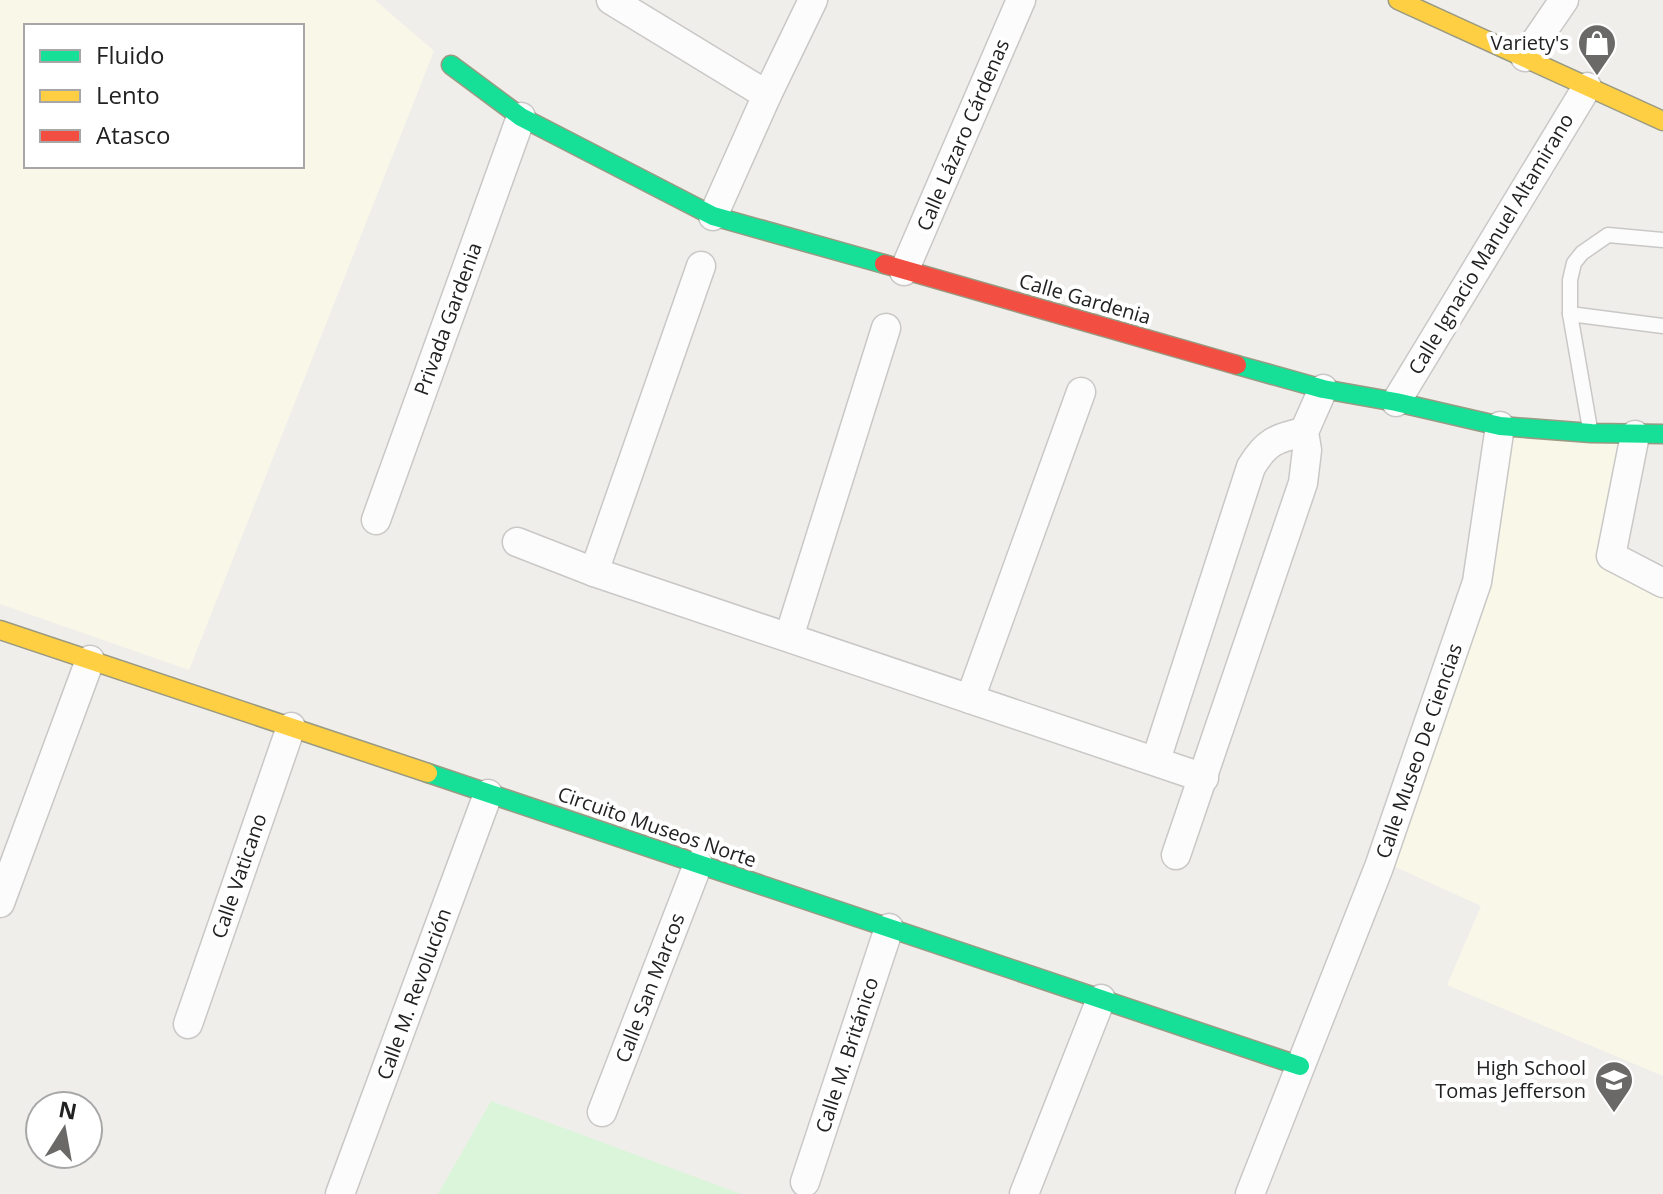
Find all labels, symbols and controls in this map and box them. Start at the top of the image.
shop icon: Variety's [1576,22,1618,77]
legend [24,24,304,168]
place label: Variety's [1490,29,1569,56]
street label: Calle Lázaro Cárdenas [910,35,1015,235]
text: Fluido [96,38,164,71]
text: Lento [96,78,160,111]
street label: Calle Ignacio Manuel Altamirano [1402,108,1579,379]
text: Atasco [96,118,170,151]
street label: Privada Gardenia [407,239,488,399]
street label: Calle Gardenia [1016,267,1154,330]
street label: Calle Museo De Ciencias [1369,640,1468,862]
street label: Circuito Museos Norte [554,780,760,873]
street label: Calle Vaticano [205,810,273,942]
street label: Calle M. Revolución [370,904,457,1083]
street label: Calle San Marcos [609,909,690,1067]
street label: Calle M. Británico [809,974,884,1136]
place label: High School Tomas Jefferson [1435,1054,1586,1104]
school or university icon: High School Tomas Jefferson [1593,1059,1635,1114]
north arrow [24,1090,104,1170]
text: N [56,1093,80,1126]

